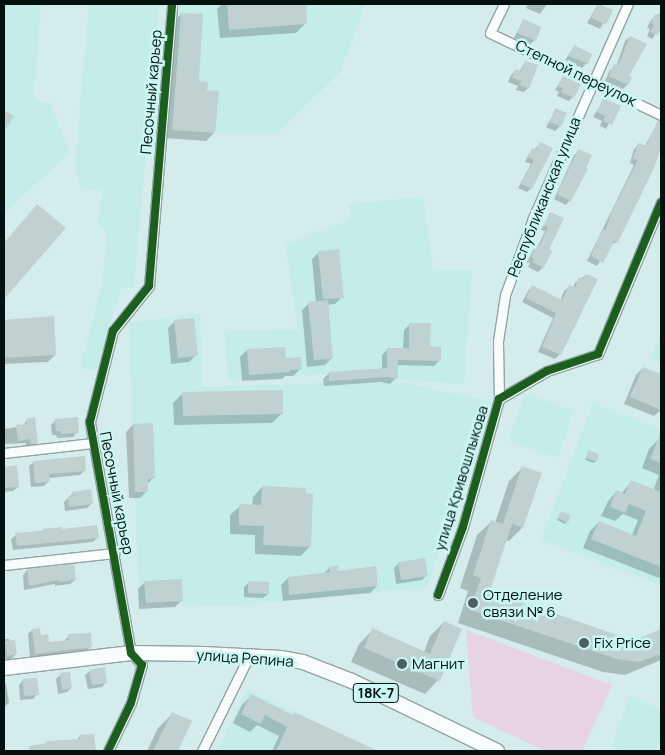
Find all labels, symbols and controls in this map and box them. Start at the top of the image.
street label: Песочный карьер [137,29,165,155]
street label: Степной переулок [513,36,639,110]
street label: Республиканская улица [504,114,584,280]
street label: улица Кривошлыкова [430,403,492,553]
street label: Песочный карьер [96,430,138,556]
place label: Отделение связи № 6 [483,585,563,620]
marker: Отделение связи № 6 [467,597,479,609]
place label: Fix Price [594,634,651,652]
marker: Fix Price [578,637,590,649]
street label: улица Репина [196,646,294,670]
place label: Магнит [412,655,465,673]
marker: Магнит [396,658,408,670]
road number: 18К-7 [352,681,400,704]

